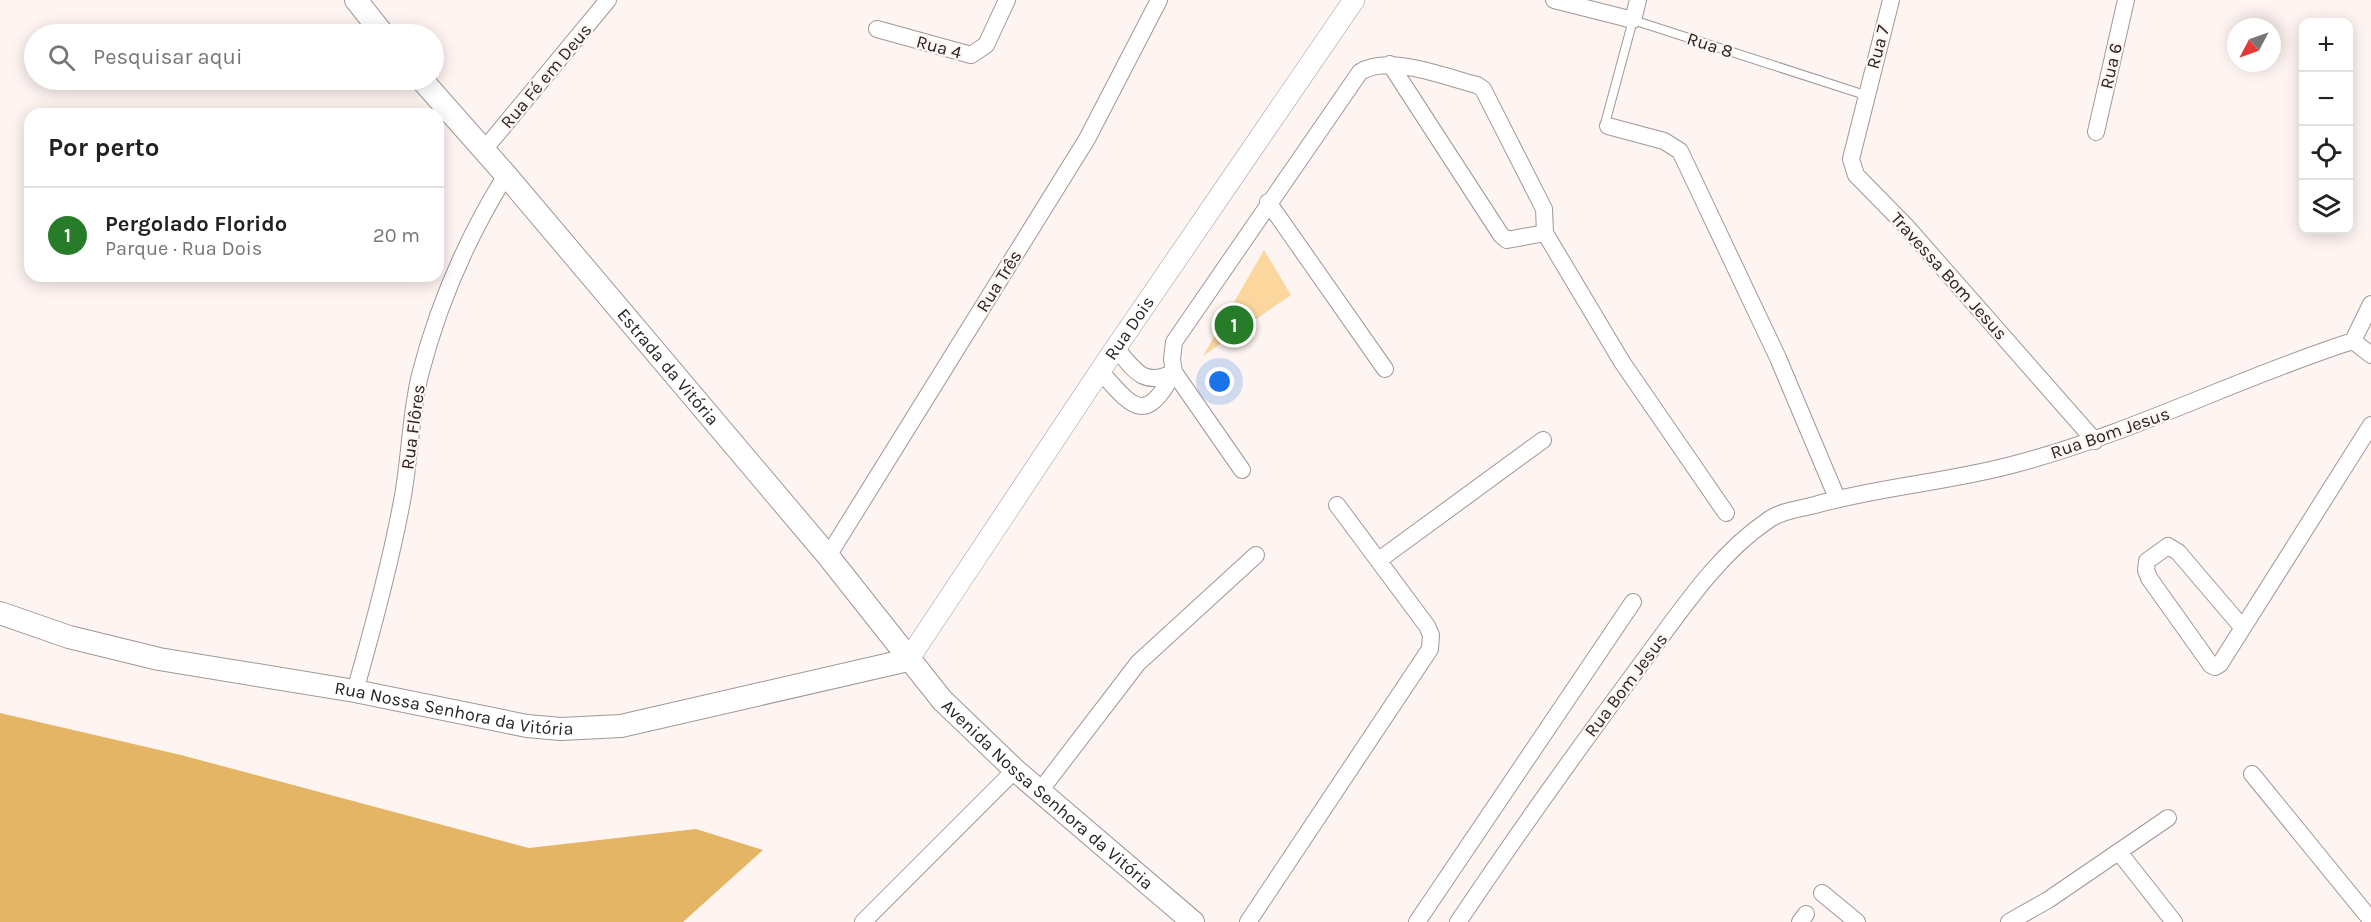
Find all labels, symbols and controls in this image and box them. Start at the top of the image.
north arrow [2227,18,2281,72]
map controls [2299,18,2353,234]
button: + [2299,18,2353,72]
street label: Rua Fé em Deus [496,19,596,133]
street label: Rua 7 [1862,22,1895,71]
search box [24,24,444,90]
street label: Rua 8 [1684,27,1736,63]
street label: Rua 4 [914,30,964,64]
icon: search [45,41,78,74]
street label: Rua 6 [2095,41,2127,91]
text: Pesquisar aqui [93,44,242,70]
button: − [2299,72,2353,126]
button: locate [2299,126,2353,180]
text: Por perto [48,132,159,163]
button: layers [2299,180,2353,234]
street label: Travessa Bom Jesus [1886,208,2012,344]
text: Pergolado Florido [105,211,287,237]
text: 1 [64,224,71,247]
text: 20 m [373,224,420,247]
text: Parque · Rua Dois [105,237,262,260]
street label: Rua Três [971,246,1027,316]
street label: Rua Dois [1100,292,1159,364]
pin: 1 [1214,302,1254,348]
street label: Estrada da Vitória [612,304,724,430]
your location [1205,367,1234,396]
street label: Rua Flôres [396,383,430,471]
street label: Rua Bom Jesus [2048,402,2172,464]
street label: Rua Bom Jesus [1580,629,1672,741]
street label: Rua Nossa Senhora da Vitória [333,677,574,740]
street label: Avenida Nossa Senhora da Vitória [937,695,1158,894]

